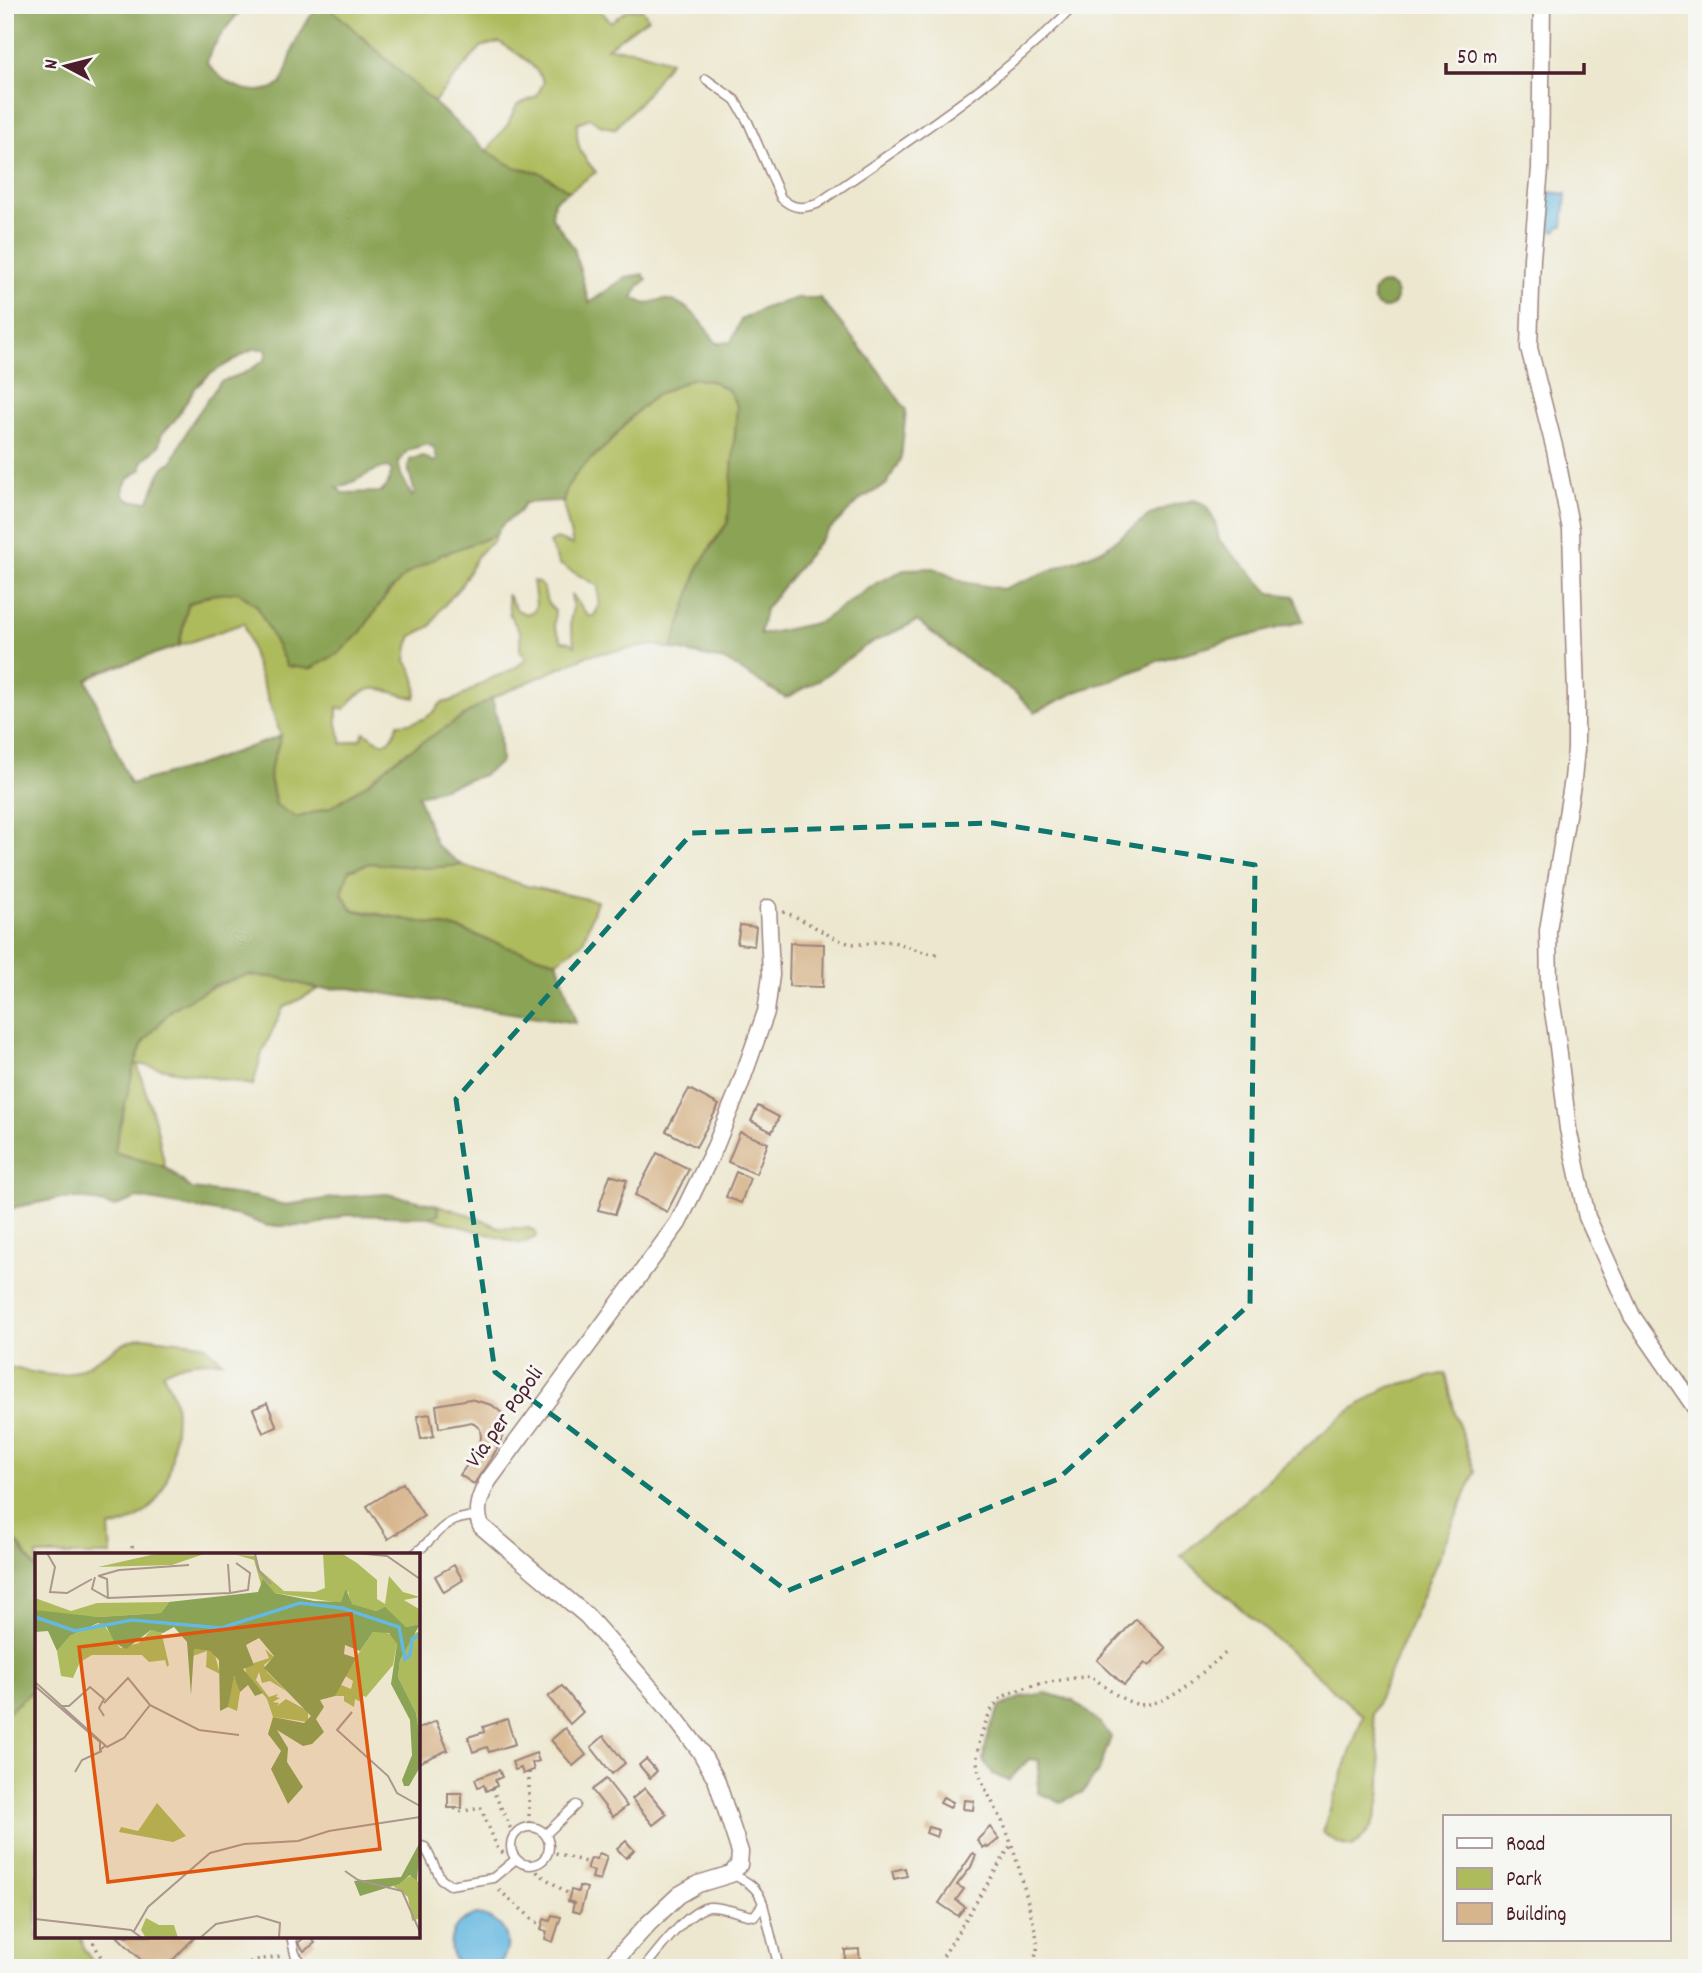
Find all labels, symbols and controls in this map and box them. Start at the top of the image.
north arrow [32,32,102,102]
scale bar [1446,32,1585,76]
text: 50 m [1457,44,1497,74]
text: N [39,58,67,71]
street label: Via per Popoli [459,1361,553,1475]
inset map [35,1553,420,1938]
legend [1443,1815,1670,1941]
text: Road [1506,1831,1545,1861]
text: Park [1506,1866,1542,1896]
text: Building [1506,1901,1566,1931]

